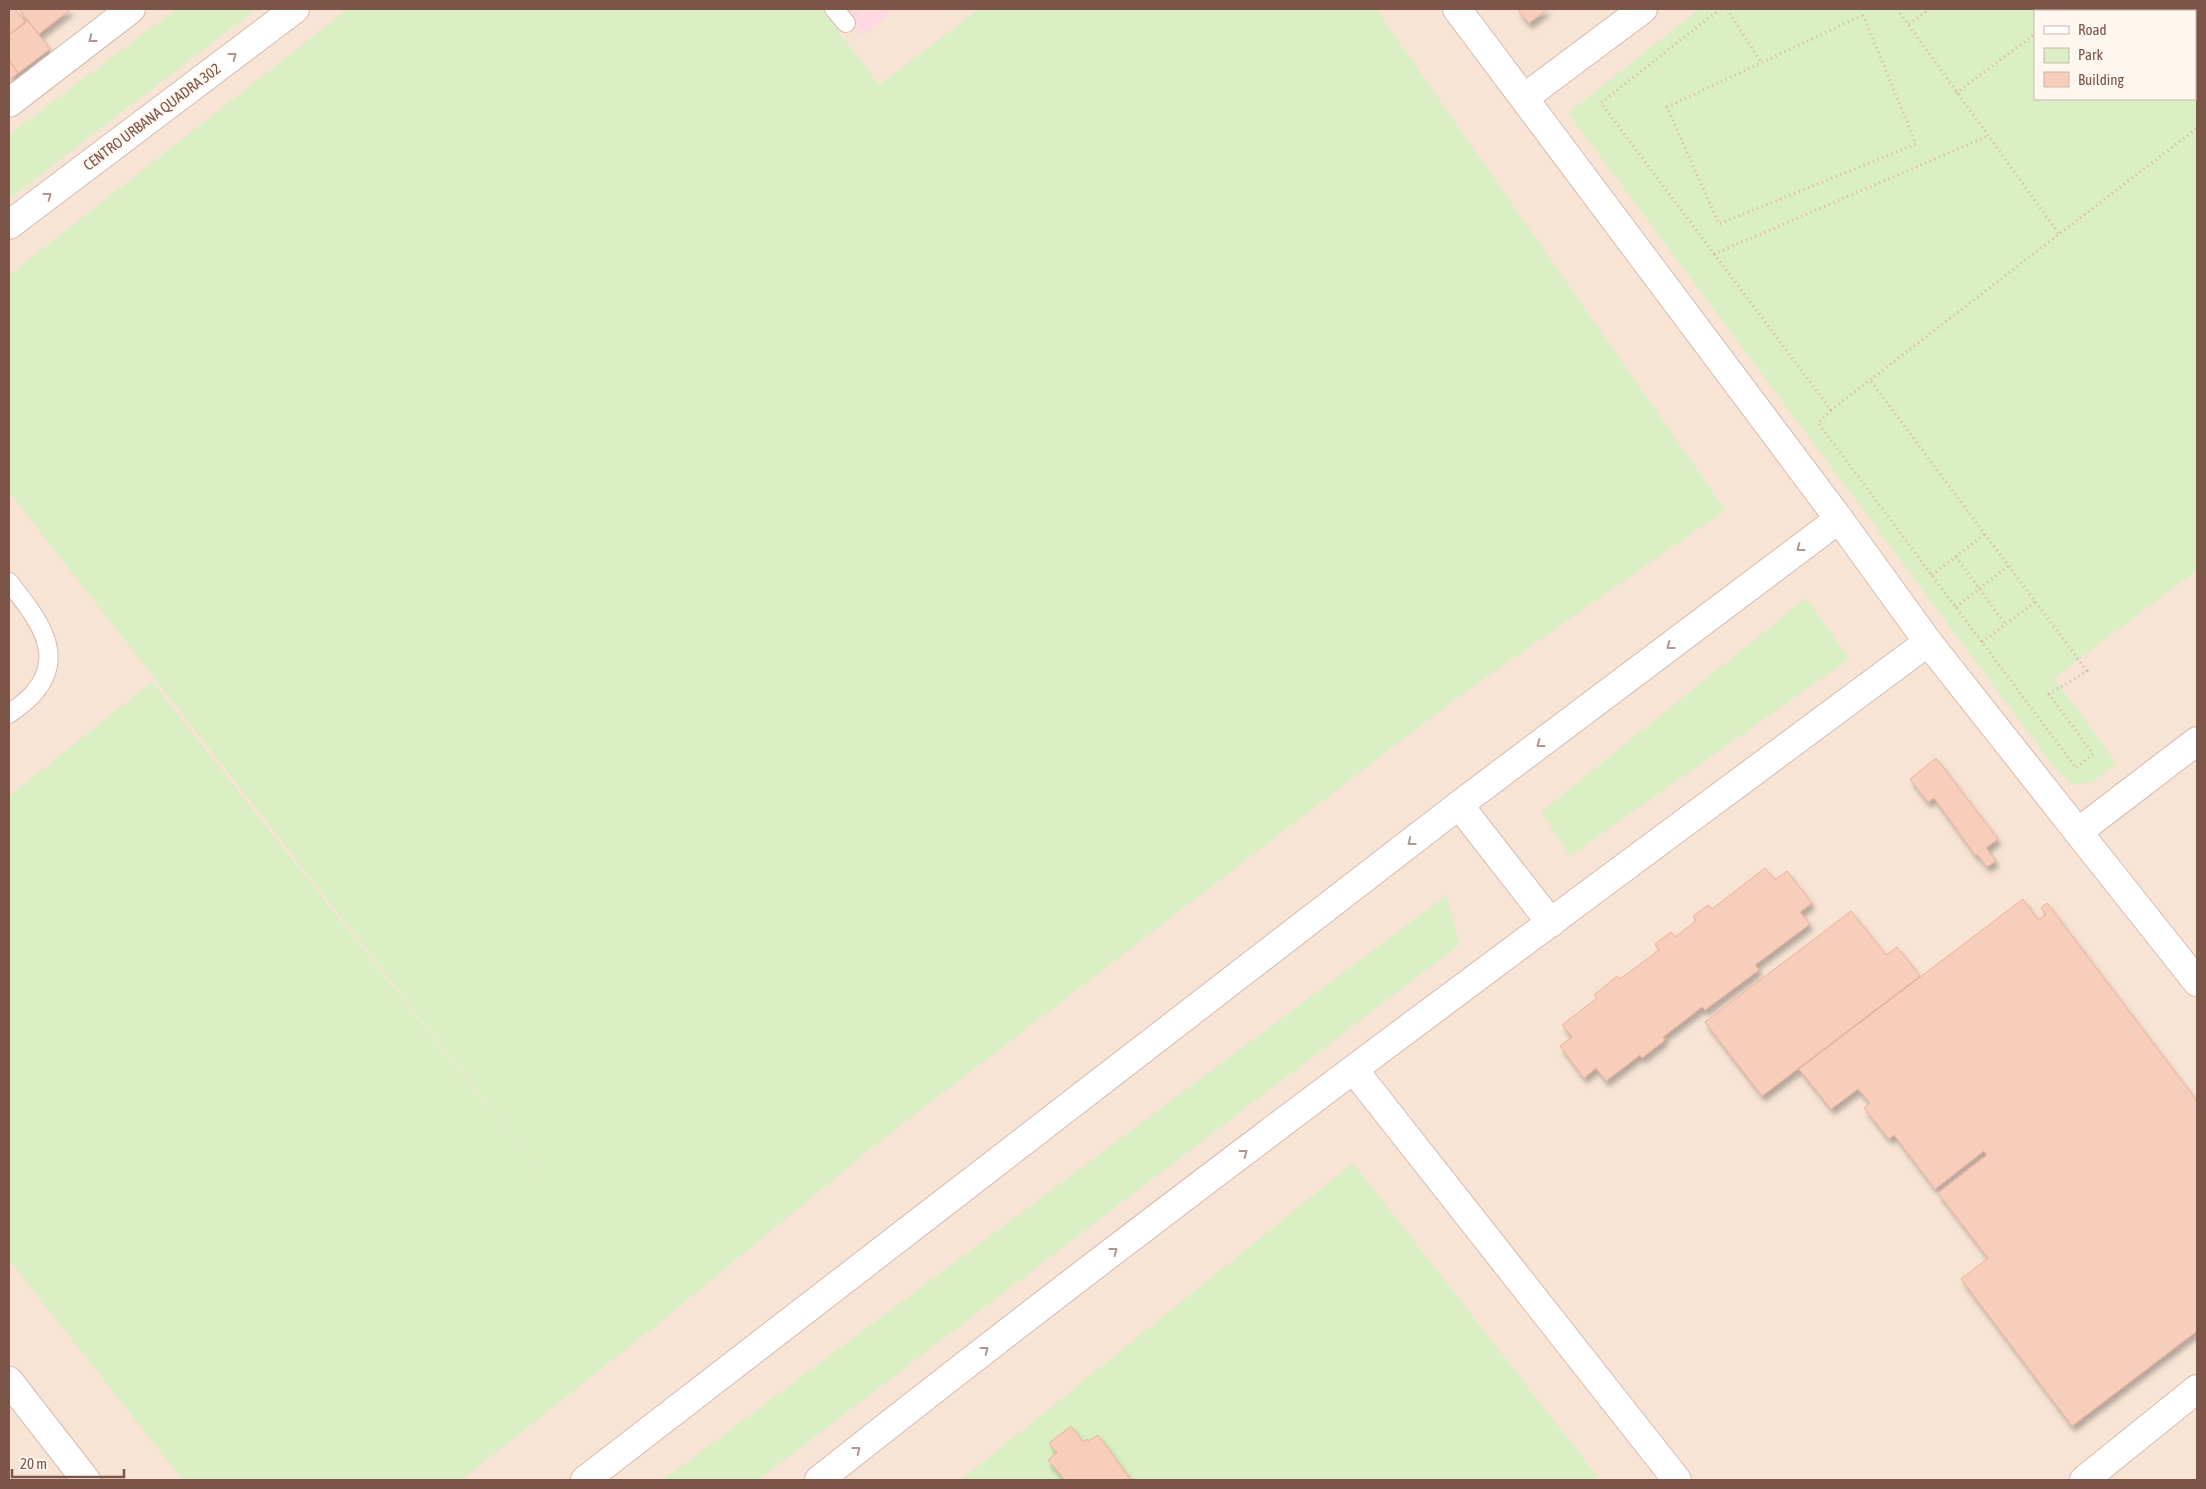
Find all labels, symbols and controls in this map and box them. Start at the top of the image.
legend [2034,10,2196,100]
text: Road [2078,21,2107,38]
one-way arrow [89,33,98,41]
text: Park [2078,46,2103,63]
one-way arrow [227,53,236,61]
street label: CENTRO URBANA QUADRA 302 [80,59,224,174]
text: Building [2078,71,2124,88]
one-way arrow [42,193,52,202]
one-way arrow [1797,543,1806,551]
one-way arrow [1666,640,1676,649]
one-way arrow [1537,738,1546,746]
one-way arrow [1407,836,1417,845]
one-way arrow [1238,1151,1247,1159]
one-way arrow [1108,1249,1117,1257]
one-way arrow [979,1347,988,1355]
scale bar [12,1446,125,1478]
one-way arrow [851,1447,861,1456]
text: 20 m [20,1455,47,1472]

